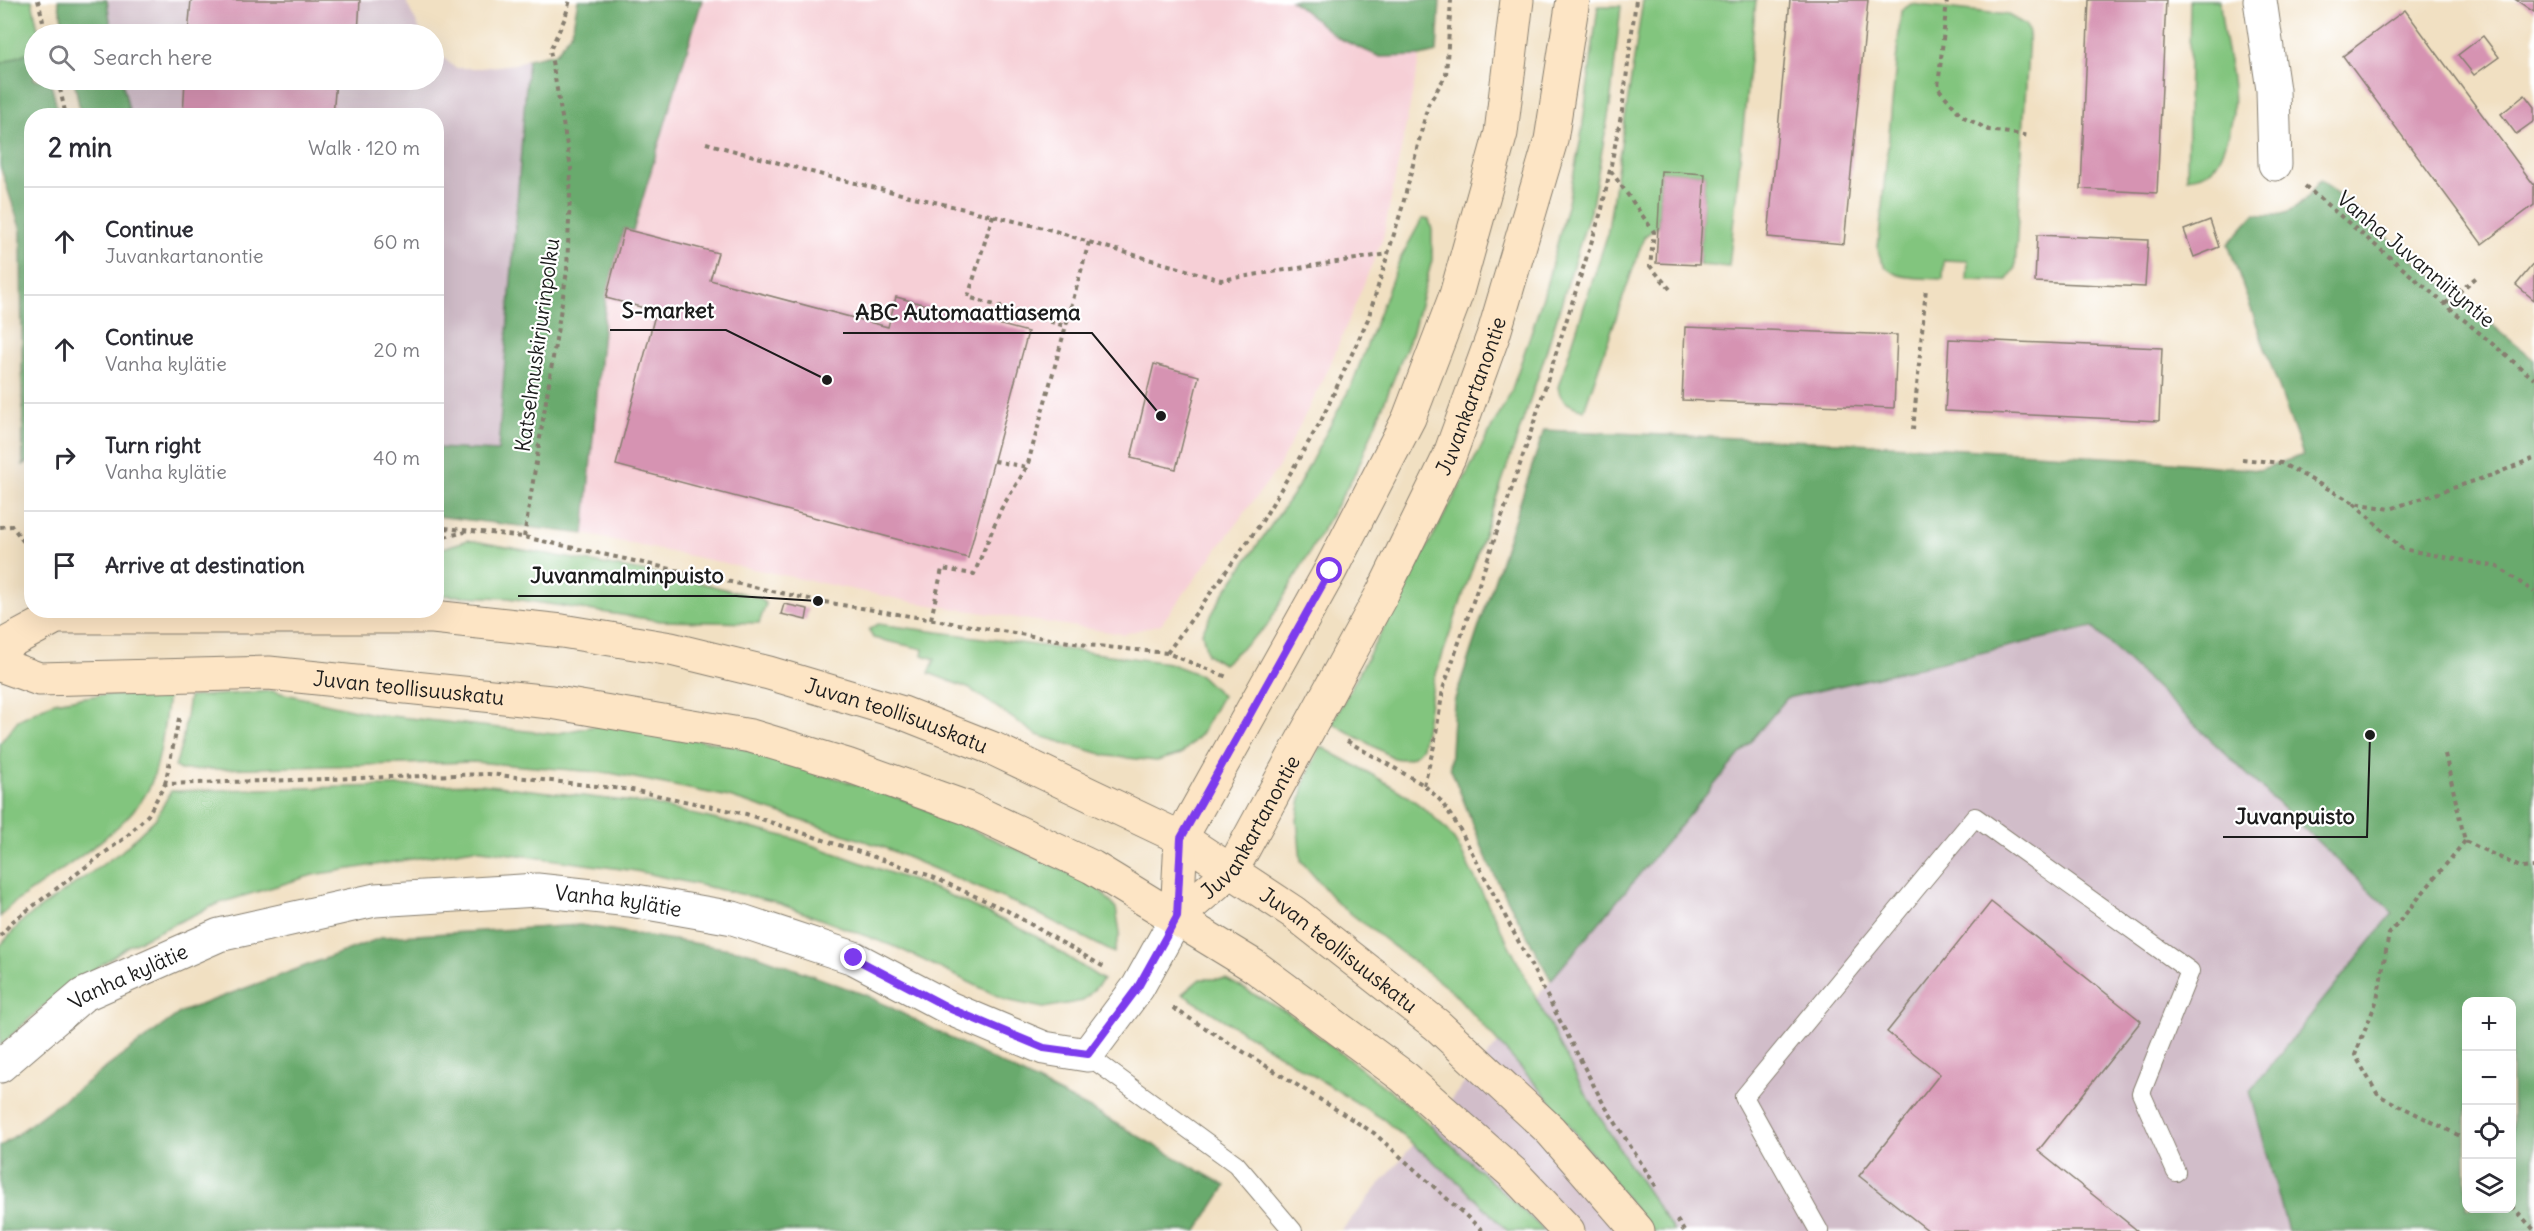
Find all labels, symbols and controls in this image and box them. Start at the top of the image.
search box [24,24,444,90]
icon: search [45,41,78,74]
text: Search here [93,43,212,71]
text: 2 min [48,131,112,164]
text: Walk · 120 m [308,135,420,160]
street label: Vanha Juvanniityntie [2331,185,2501,333]
text: Continue [105,215,194,243]
icon: ahead [48,225,81,258]
text: 60 m [373,229,420,254]
street label: Katselmuskirjurinpolku [509,236,565,454]
text: Juvankartanontie [105,243,263,268]
callout: S-market [610,290,726,330]
callout: ABC Automaattiasema [843,293,1092,333]
text: S-market [622,296,715,324]
text: ABC Automaattiasema [855,298,1081,326]
street label: Juvankartanontie [1429,313,1512,479]
text: Continue [105,323,194,351]
icon: ahead [48,333,81,366]
text: 20 m [374,337,420,362]
text: Vanha kylätie [105,351,227,376]
text: Turn right [105,431,201,459]
icon: right [48,441,81,474]
text: 40 m [373,445,420,470]
text: Vanha kylätie [105,459,227,484]
icon: arrive [48,549,81,582]
text: Arrive at destination [105,551,305,579]
callout: Juvanmalminpuisto [518,556,736,596]
route start [1316,557,1342,583]
text: Juvanmalminpuisto [530,561,724,589]
street label: Juvan teollisuuskatu [312,664,506,711]
street label: Juvan teollisuuskatu [802,671,992,759]
street label: Juvankartanontie [1195,750,1305,905]
callout: Juvanpuisto [2223,797,2367,837]
text: Juvanpuisto [2235,802,2355,830]
street label: Vanha kylätie [553,878,684,922]
street label: Juvan teollisuuskatu [1255,881,1423,1018]
street label: Vanha kylätie [63,937,192,1015]
route end [840,944,866,970]
map controls [2462,997,2516,1213]
button: + [2462,997,2516,1051]
button: − [2462,1051,2516,1105]
button: locate [2462,1105,2516,1159]
button: layers [2462,1159,2516,1213]

